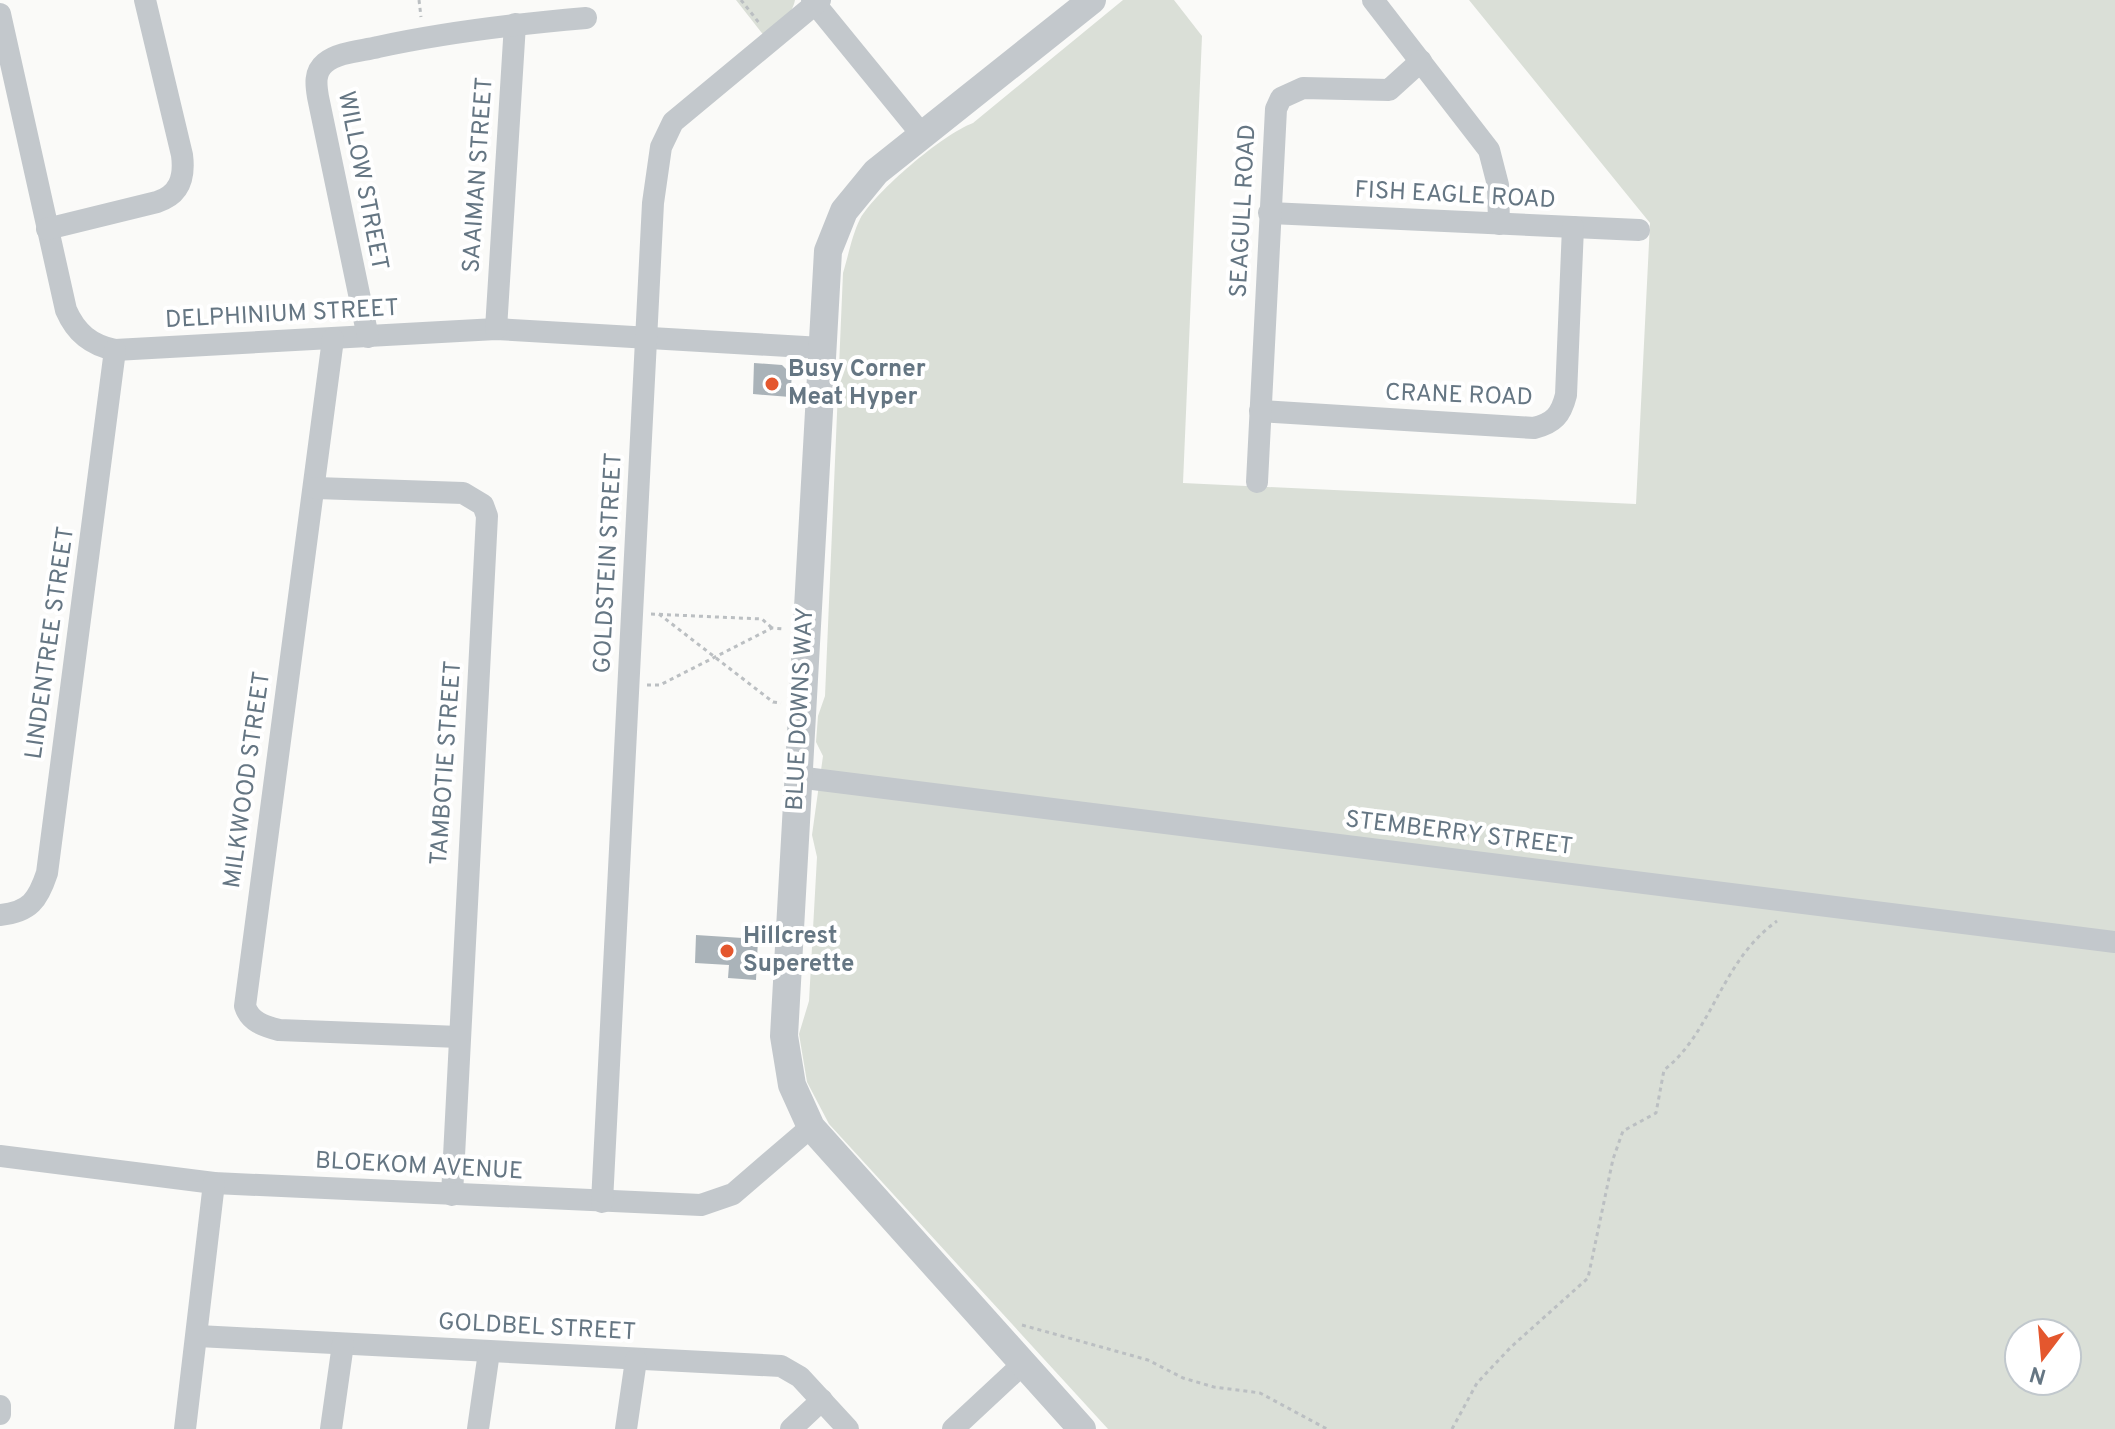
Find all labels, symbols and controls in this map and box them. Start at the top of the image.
street label: SAAIMAN STREET [457,76,501,274]
street label: WILLOW STREET [330,89,394,273]
street label: SEAGULL ROAD [1224,123,1264,299]
street label: FISH EAGLE ROAD [1354,176,1556,216]
street label: DELPHINIUM STREET [164,294,400,336]
place label: Busy Corner Meat Hyper [788,355,926,413]
marker: Busy Corner Meat Hyper [763,375,781,393]
street label: CRANE ROAD [1385,378,1533,414]
street label: GOLDSTEIN STREET [588,452,630,674]
street label: LINDENTREE STREET [20,525,82,761]
street label: BLUE DOWNS WAY [781,607,821,811]
street label: TAMBOTIE STREET [425,660,469,866]
street label: MILKWOOD STREET [218,670,278,890]
street label: STEMBERRY STREET [1344,805,1574,863]
place label: Hillcrest Superette [743,922,854,980]
marker: Hillcrest Superette [718,942,736,960]
street label: BLOEKOM AVENUE [314,1147,524,1187]
street label: GOLDBEL STREET [437,1308,637,1348]
north arrow [2003,1317,2083,1397]
text: N [2027,1359,2049,1389]

